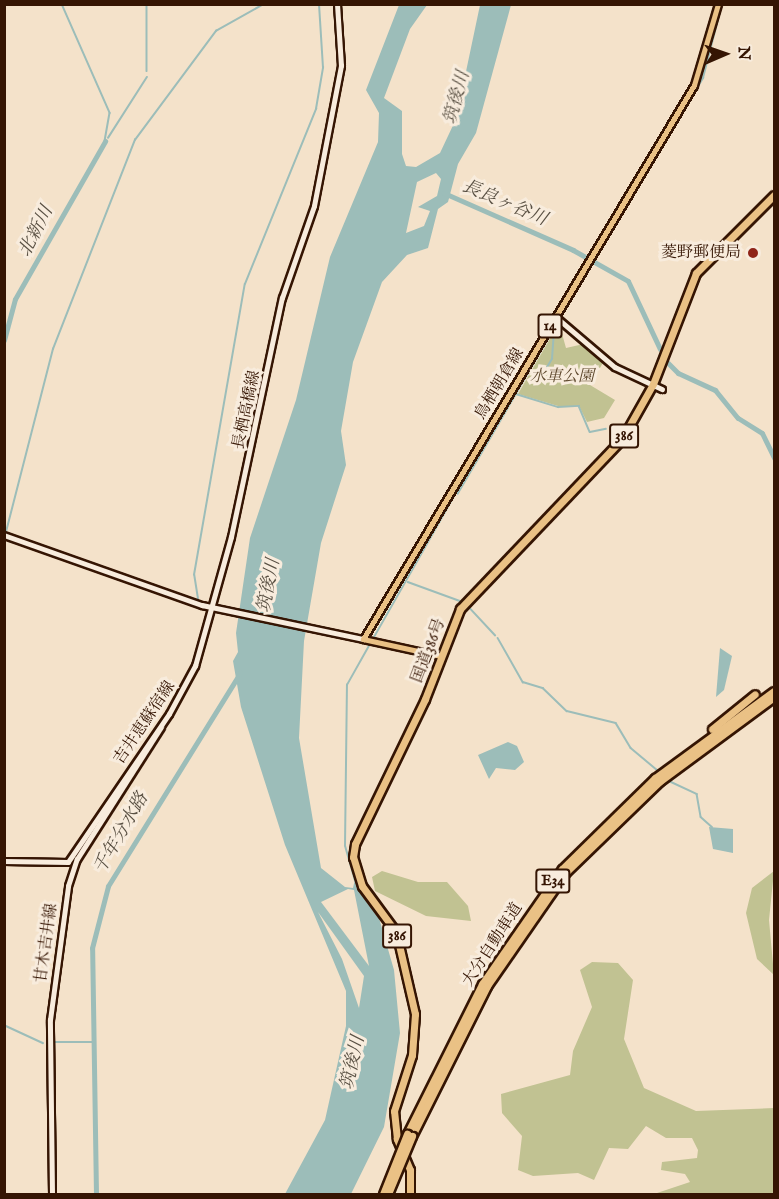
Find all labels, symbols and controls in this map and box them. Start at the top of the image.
north arrow [695,24,755,84]
text: N [733,46,753,61]
water label: 筑後川 [441,69,475,127]
water label: 長良ヶ谷川 [458,176,550,232]
water label: 北新川 [15,203,59,261]
place label: 菱野郵便局 [661,243,741,263]
marker: 菱野郵便局 [746,246,760,260]
road number: 14 [536,314,564,338]
street label: 鳥栖朝倉線 [471,345,529,423]
park label: 水車公園 [530,367,594,387]
street label: 長栖高橋線 [229,369,265,451]
road number: 386 [609,424,639,448]
water label: 筑後川 [254,557,286,615]
street label: 国道386号 [408,616,450,686]
street label: 吉井恵蘇宿線 [110,678,180,768]
water label: 千年分水路 [90,790,154,878]
road number: E34 [535,869,571,893]
street label: 大分自動車道 [459,900,527,990]
street label: 甘木吉井線 [32,902,62,984]
road number: 386 [382,924,412,948]
water label: 筑後川 [337,1034,371,1092]

